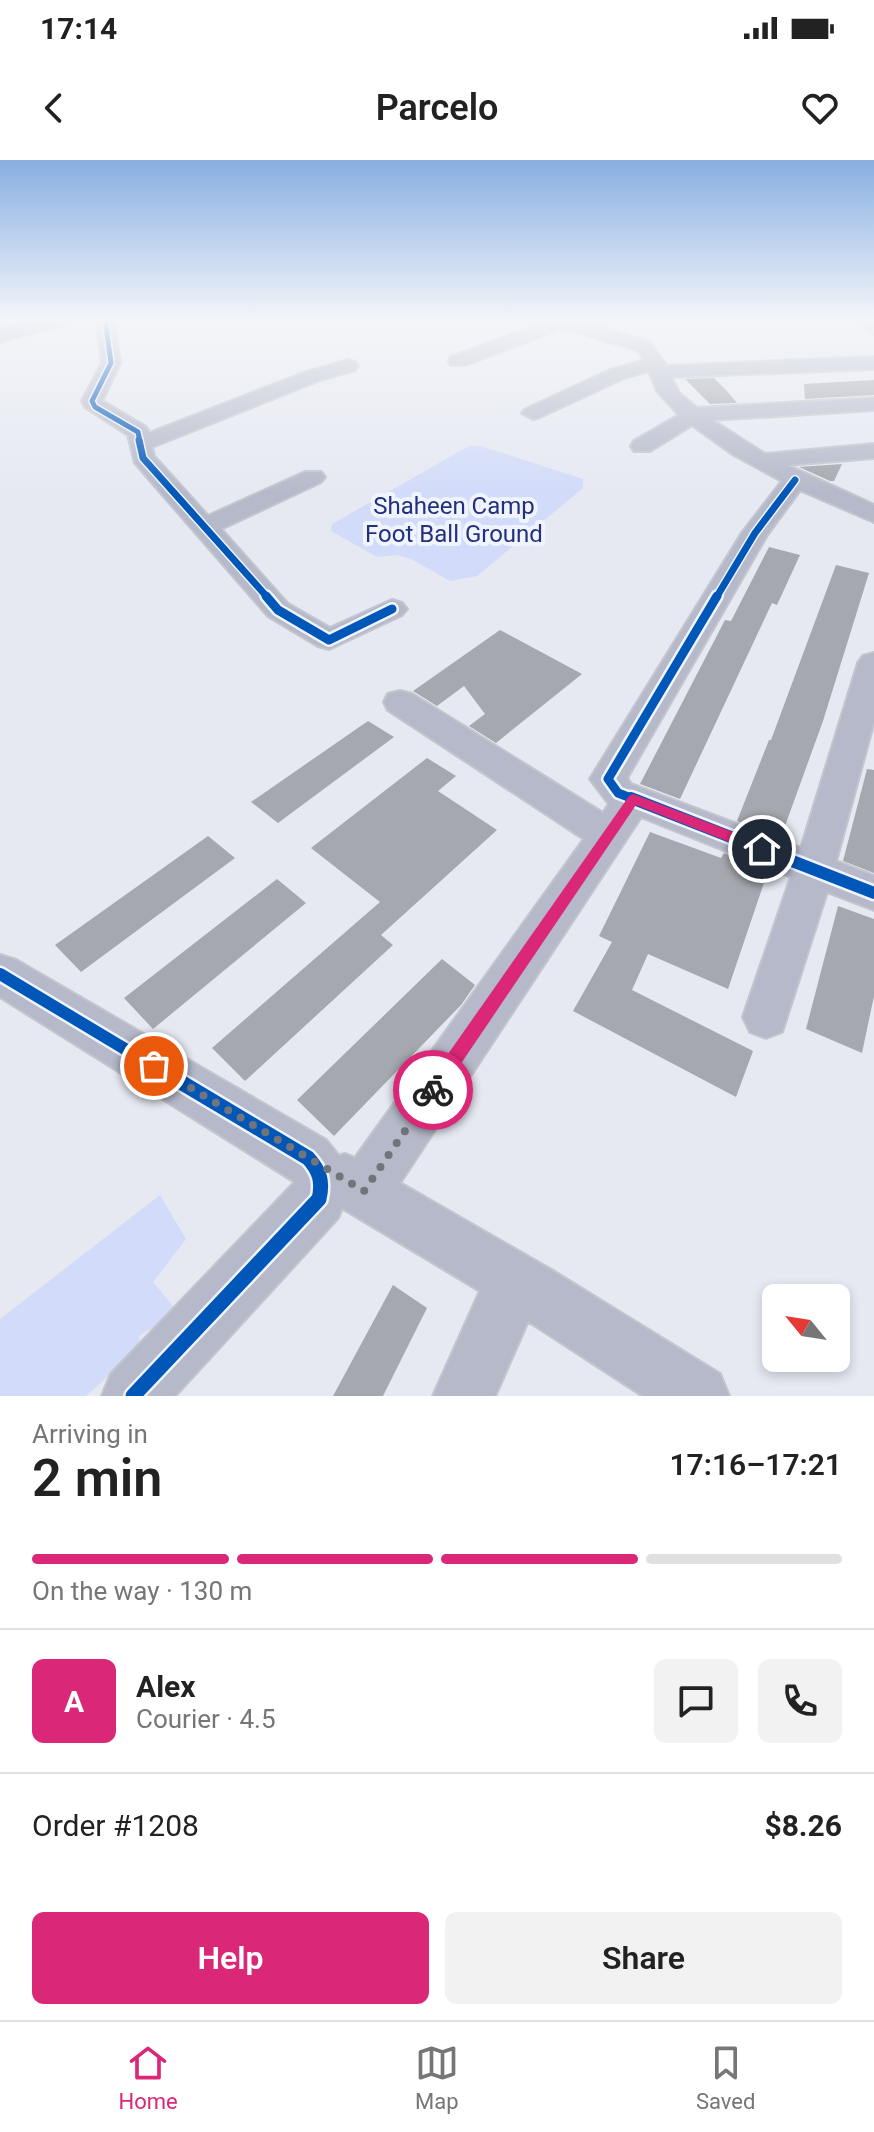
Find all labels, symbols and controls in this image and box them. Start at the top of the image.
text: 17:14 [40,11,117,46]
icon: back [32,86,76,130]
icon: heart [798,86,842,130]
text: Parcelo [376,87,498,129]
park label: Shaheen Camp Foot Ball Ground [365,492,543,548]
pin [728,815,796,883]
icon: home [740,827,784,871]
pin [120,1032,188,1100]
icon: bag [132,1044,176,1088]
courier [393,1050,473,1130]
icon: bike [411,1068,455,1112]
north arrow [762,1284,850,1372]
map controls [762,1284,850,1372]
text: Arriving in [32,1419,148,1449]
text: 17:16–17:21 [669,1447,842,1482]
text: 2 min [32,1448,162,1509]
text: On the way · 130 m [32,1576,252,1606]
button: chat [654,1659,738,1743]
button: phone [758,1659,842,1743]
text: Alex [136,1669,196,1704]
text: A [64,1684,84,1719]
text: Courier · 4.5 [136,1704,276,1734]
text: Order #1208 [32,1808,199,1843]
text: $8.26 [764,1808,842,1843]
button: Help [32,1912,429,2004]
button: Share [445,1912,842,2004]
tab: Home [119,2041,178,2114]
tab: Map [415,2041,459,2114]
tab: Saved [696,2041,755,2114]

